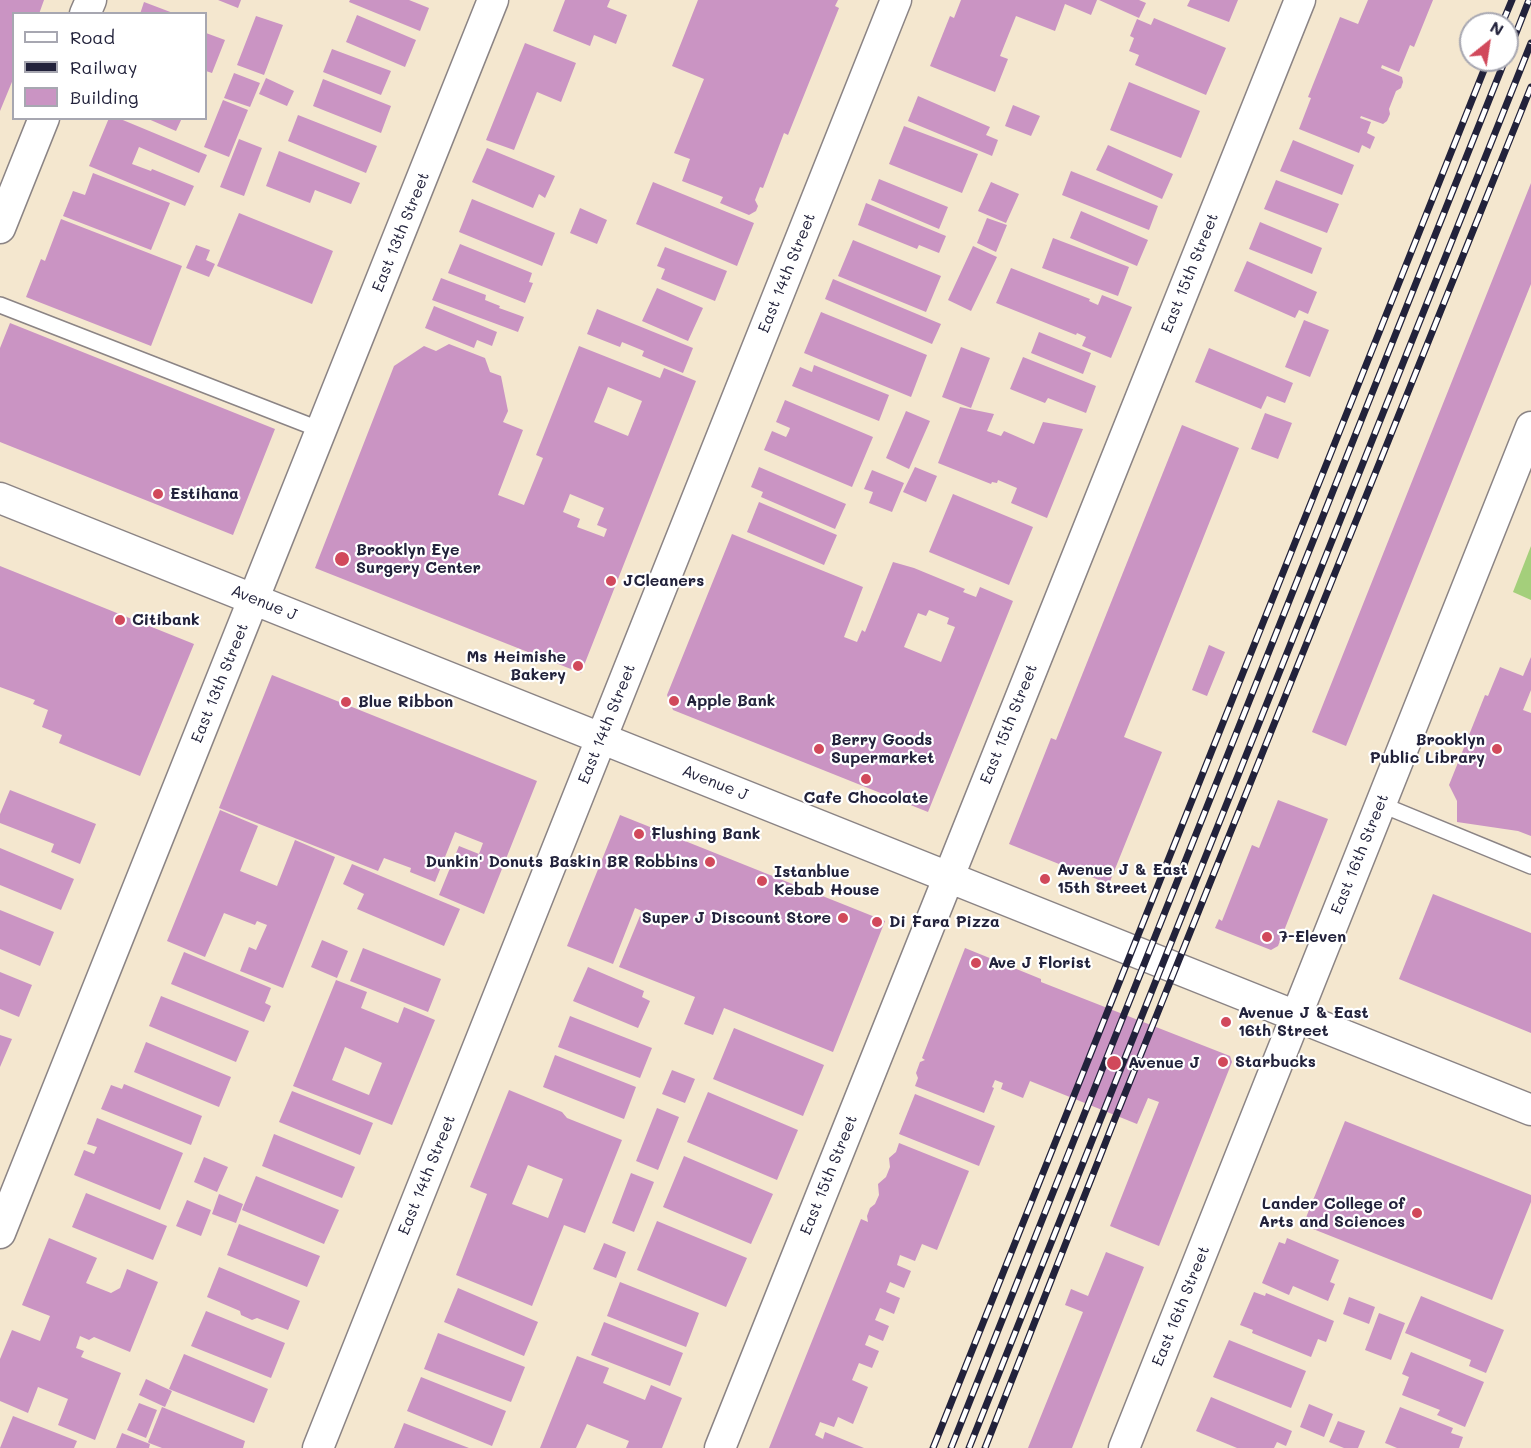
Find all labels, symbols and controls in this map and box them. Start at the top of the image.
legend [12,12,207,120]
north arrow [1459,12,1519,72]
text: N [1487,16,1508,40]
text: Road [70,25,115,49]
text: Railway [70,55,137,79]
text: Building [70,85,138,109]
street label: East 13th Street [368,169,434,295]
street label: East 14th Street [754,210,820,336]
street label: East 15th Street [1157,210,1223,336]
place label: Estihana [170,484,239,504]
marker: Estihana [151,487,165,501]
place label: Brooklyn Eye Surgery Center [356,540,481,578]
marker: Brooklyn Eye Surgery Center [333,550,351,568]
place label: JCleaners [623,571,704,591]
marker: JCleaners [604,574,618,588]
street label: Avenue J [228,581,300,625]
place label: Citibank [132,610,200,630]
marker: Citibank [113,613,127,627]
street label: East 13th Street [187,620,253,746]
place label: Ms Heimishe Bakery [466,647,566,685]
marker: Ms Heimishe Bakery [571,659,585,673]
street label: East 14th Street [574,661,640,787]
street label: East 15th Street [976,661,1042,787]
place label: Apple Bank [686,691,775,711]
place label: Blue Ribbon [358,692,453,712]
marker: Apple Bank [667,694,681,708]
marker: Blue Ribbon [339,695,353,709]
place label: Berry Goods Supermarket [831,730,934,768]
place label: Brooklyn Public Library [1370,730,1485,768]
marker: Berry Goods Supermarket [812,742,826,756]
marker: Brooklyn Public Library [1490,742,1504,756]
street label: Avenue J [679,761,751,805]
marker: Cafe Chocolate [859,772,873,786]
place label: Cafe Chocolate [804,788,928,808]
street label: East 16th Street [1327,791,1393,917]
place label: Flushing Bank [651,824,760,844]
marker: Flushing Bank [632,827,646,841]
place label: Dunkin' Donuts Baskin BR Robbins [425,852,698,872]
marker: Dunkin' Donuts Baskin BR Robbins [703,855,717,869]
place label: Avenue J & East 15th Street [1057,860,1188,898]
place label: Istanblue Kebab House [774,862,879,900]
marker: Avenue J & East 15th Street [1038,872,1052,886]
marker: Istanblue Kebab House [755,874,769,888]
place label: Super J Discount Store [642,908,831,928]
marker: Super J Discount Store [836,911,850,925]
place label: Di Fara Pizza [889,912,1000,932]
marker: Di Fara Pizza [870,915,884,929]
place label: 7-Eleven [1279,927,1346,947]
marker: 7-Eleven [1260,930,1274,944]
place label: Ave J Florist [988,953,1091,973]
marker: Ave J Florist [969,956,983,970]
place label: Avenue J & East 16th Street [1238,1003,1369,1041]
marker: Avenue J & East 16th Street [1219,1015,1233,1029]
place label: Starbucks [1235,1052,1316,1072]
place label: Avenue J [1128,1053,1200,1073]
marker: Avenue J [1105,1054,1123,1072]
marker: Starbucks [1216,1055,1230,1069]
street label: East 14th Street [394,1112,460,1238]
street label: East 15th Street [796,1112,862,1238]
place label: Lander College of Arts and Sciences [1259,1194,1405,1232]
marker: Lander College of Arts and Sciences [1410,1206,1424,1220]
street label: East 16th Street [1148,1243,1214,1369]

